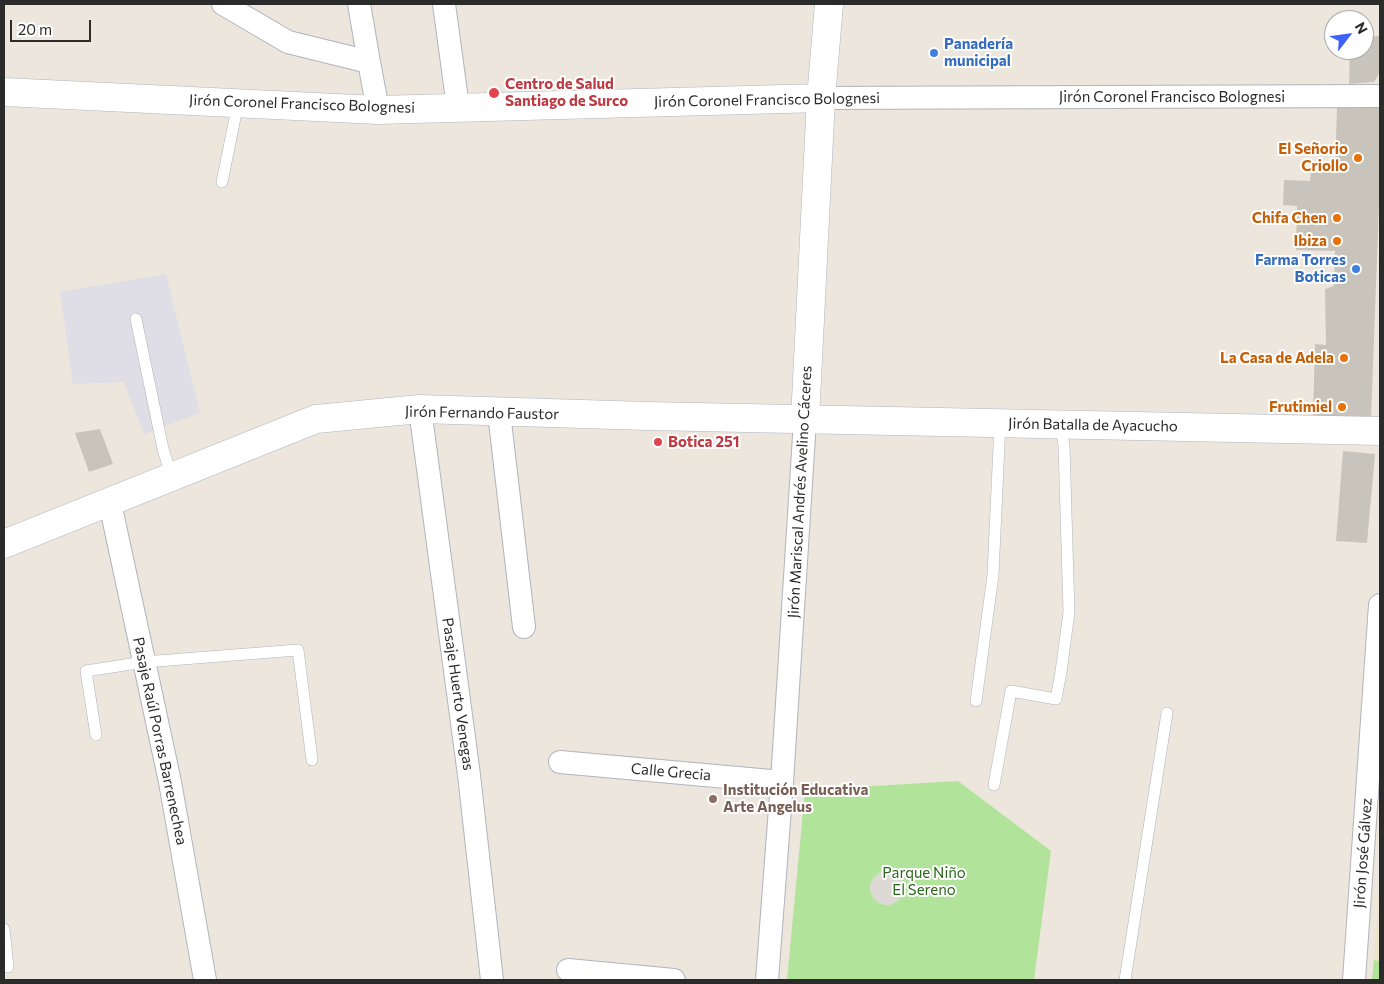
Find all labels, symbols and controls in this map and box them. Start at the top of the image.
scale bar [12,10,94,42]
north arrow [1324,10,1374,60]
text: N [1352,19,1372,37]
text: 20 m [18,20,52,38]
place label: Panadería municipal [944,35,1013,70]
marker: Panadería municipal [928,47,940,59]
place label: Centro de Salud Santiago de Surco [505,75,628,110]
marker: Centro de Salud Santiago de Surco [487,86,501,100]
street label: Jirón Coronel Francisco Bolognesi [1059,88,1285,106]
street label: Jirón Coronel Francisco Bolognesi [654,89,880,111]
street label: Jirón Coronel Francisco Bolognesi [189,91,415,117]
place label: El Señorio Criollo [1278,140,1348,175]
marker: El Señorio Criollo [1352,152,1364,164]
place label: Chifa Chen [1252,209,1327,227]
marker: Chifa Chen [1331,212,1343,224]
place label: Ibiza [1294,232,1327,250]
marker: Ibiza [1331,235,1343,247]
place label: Farma Torres Boticas [1255,251,1346,286]
marker: Farma Torres Boticas [1350,263,1362,275]
place label: La Casa de Adela [1220,349,1334,367]
marker: La Casa de Adela [1338,352,1350,364]
street label: Jirón Mariscal Andrés Avelino Cáceres [784,365,816,619]
place label: Frutimiel [1269,398,1332,416]
marker: Frutimiel [1336,401,1348,413]
street label: Jirón Fernando Faustor [405,403,559,423]
street label: Jirón Batalla de Ayacucho [1008,415,1178,435]
place label: Botica 251 [668,433,739,451]
marker: Botica 251 [652,436,664,448]
street label: Pasaje Huerto Venegas [438,616,478,772]
street label: Pasaje Raúl Porras Barrenechea [129,635,191,847]
street label: Calle Grecia [630,760,712,784]
place label: Institución Educativa Arte Angelus [723,781,869,816]
marker: Institución Educativa Arte Angelus [707,793,719,805]
street label: Jirón José Gálvez [1350,797,1376,909]
park label: Parque Niño El Sereno [882,864,966,899]

